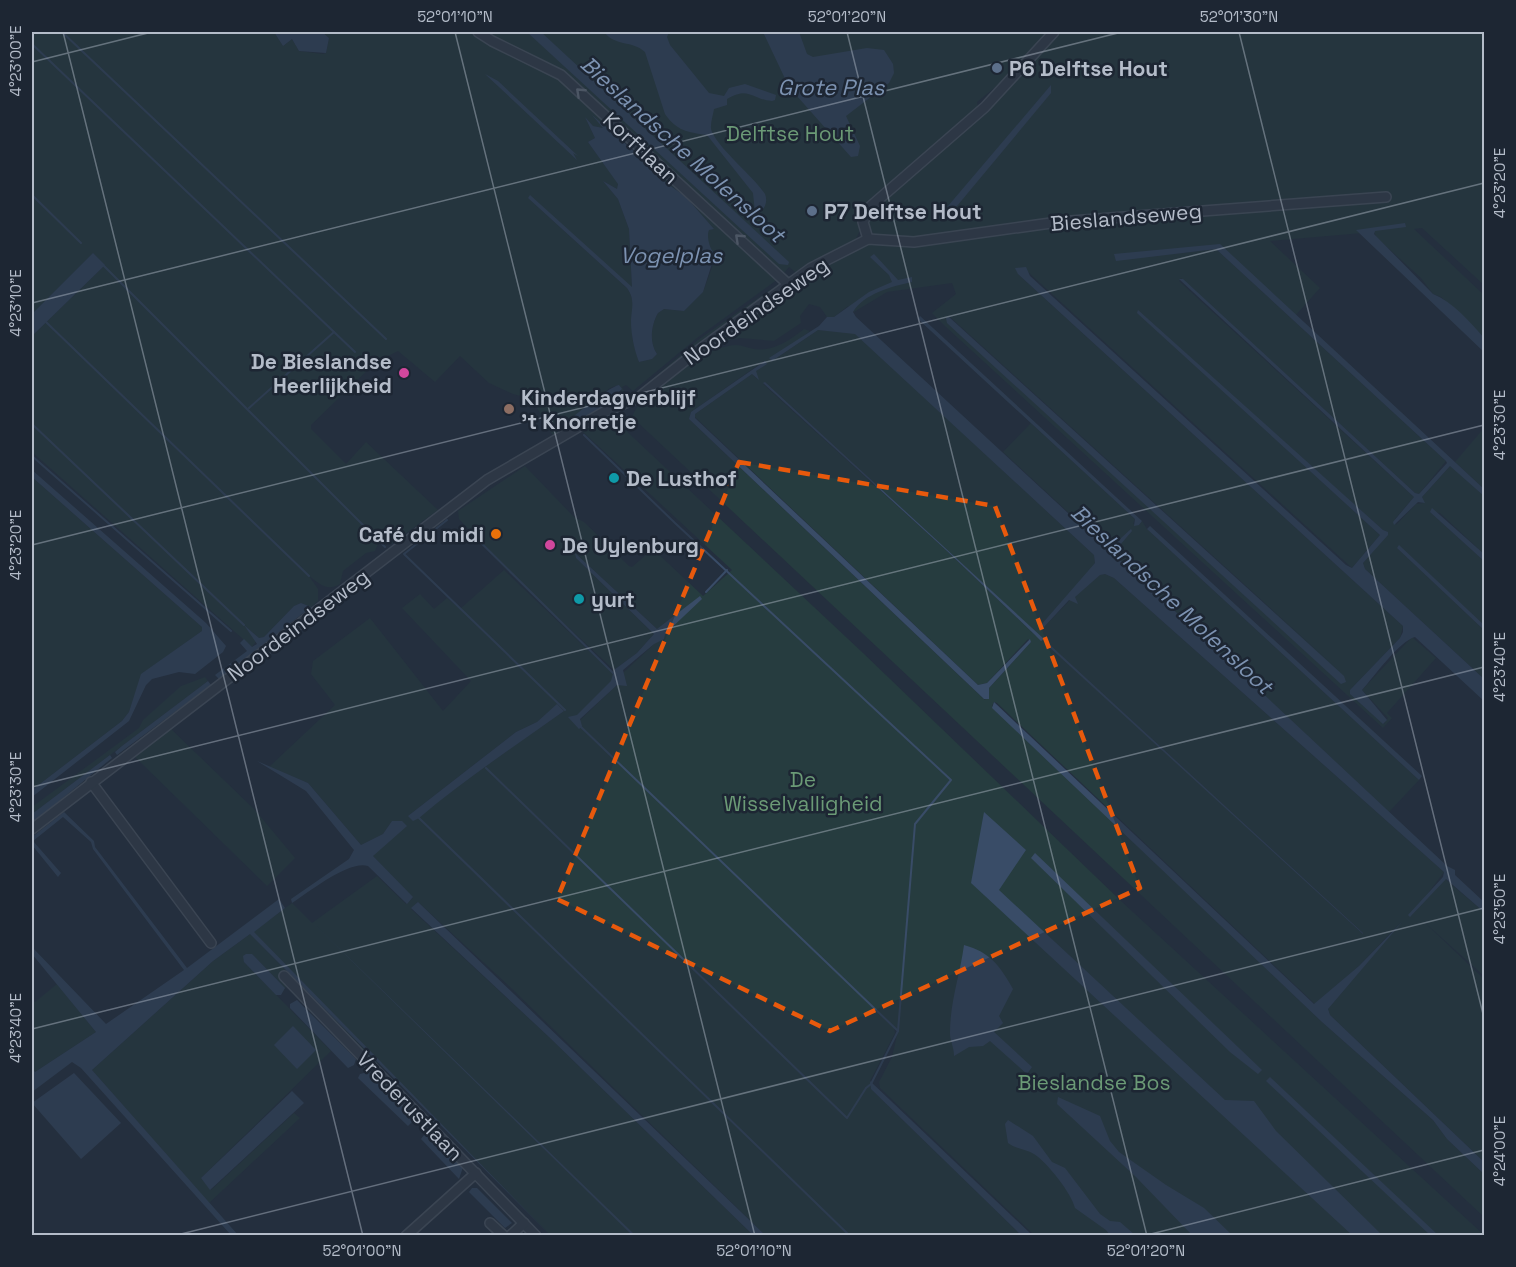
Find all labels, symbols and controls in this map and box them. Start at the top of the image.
text: 52°01'10"N [417,7,493,26]
text: 52°01'20"N [808,7,886,26]
text: 52°01'30"N [1200,7,1278,26]
text: 4°23'00"E [6,26,25,96]
water label: Bieslandsche Molensloot [575,50,792,250]
place label: P6 Delftse Hout [1009,55,1168,82]
marker: P6 Delftse Hout [990,61,1004,75]
water label: Grote Plas [778,73,886,101]
one-way arrow [577,88,587,99]
street label: Korftlaan [597,106,685,190]
park label: Delftse Hout [726,120,854,147]
text: 4°23'20"E [1490,148,1509,218]
street label: Bieslandseweg [1049,197,1203,237]
place label: P7 Delftse Hout [824,198,981,225]
marker: P7 Delftse Hout [805,204,819,218]
one-way arrow [735,235,746,246]
water label: Vogelplas [620,241,724,269]
street label: Noordeindseweg [678,251,834,371]
text: 4°23'10"E [6,269,25,337]
place label: De Bieslandse Heerlijkheid [251,348,392,399]
marker: De Bieslandse Heerlijkheid [397,366,411,380]
place label: Kinderdagverblijf 't Knorretje [521,384,696,435]
text: 4°23'30"E [1490,390,1509,460]
marker: Kinderdagverblijf 't Knorretje [502,402,516,416]
place label: De Lusthof [626,465,737,492]
marker: De Lusthof [607,471,621,485]
water label: Bieslandsche Molensloot [1065,498,1280,701]
text: 4°23'20"E [6,510,25,580]
place label: Café du midi [359,521,484,548]
marker: Café du midi [489,527,503,541]
place label: De Uylenburg [562,532,699,559]
marker: De Uylenburg [543,538,557,552]
street label: Noordeindseweg [222,563,374,687]
place label: yurt [591,586,635,613]
marker: yurt [572,592,586,606]
text: 4°23'40"E [1490,632,1509,702]
text: 4°23'30"E [6,752,25,822]
park label: De Wisselvalligheid [723,766,883,817]
text: 4°23'50"E [1490,874,1509,944]
text: 4°23'40"E [6,993,25,1063]
street label: Vrederustlaan [351,1045,469,1167]
park label: Bieslandse Bos [1018,1069,1170,1096]
text: 4°24'00"E [1490,1116,1509,1186]
text: 52°01'00"N [323,1241,401,1260]
text: 52°01'10"N [716,1241,792,1260]
text: 52°01'20"N [1107,1241,1185,1260]

